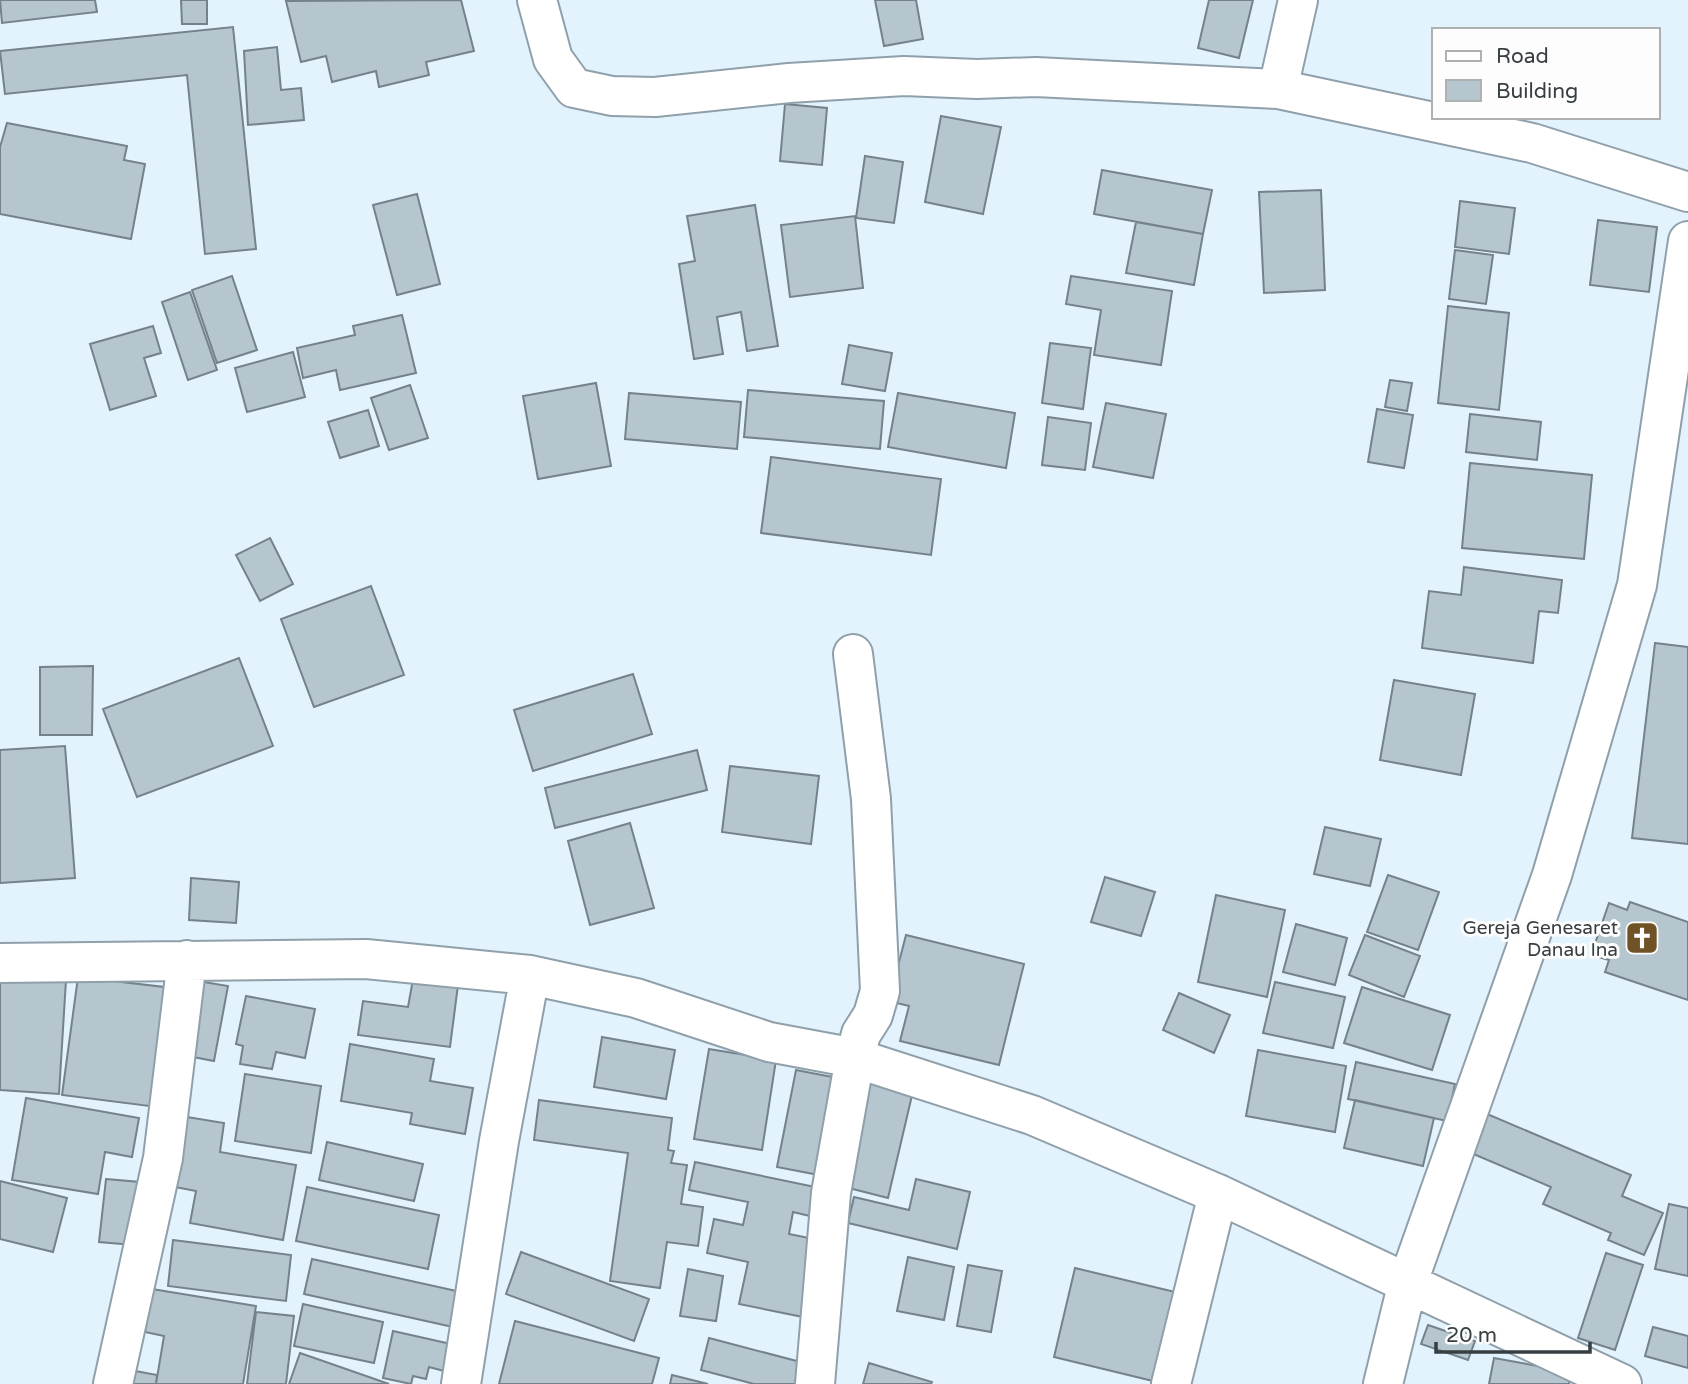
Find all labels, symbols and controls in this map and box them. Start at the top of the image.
legend [1432,28,1660,119]
text: Road [1496,44,1549,69]
text: Building [1496,79,1578,104]
place label: Gereja Genesaret Danau Ina [1462,917,1618,961]
church icon: Gereja Genesaret Danau Ina [1623,919,1661,957]
scale bar [1436,1310,1590,1354]
text: 20 m [1446,1323,1497,1348]

